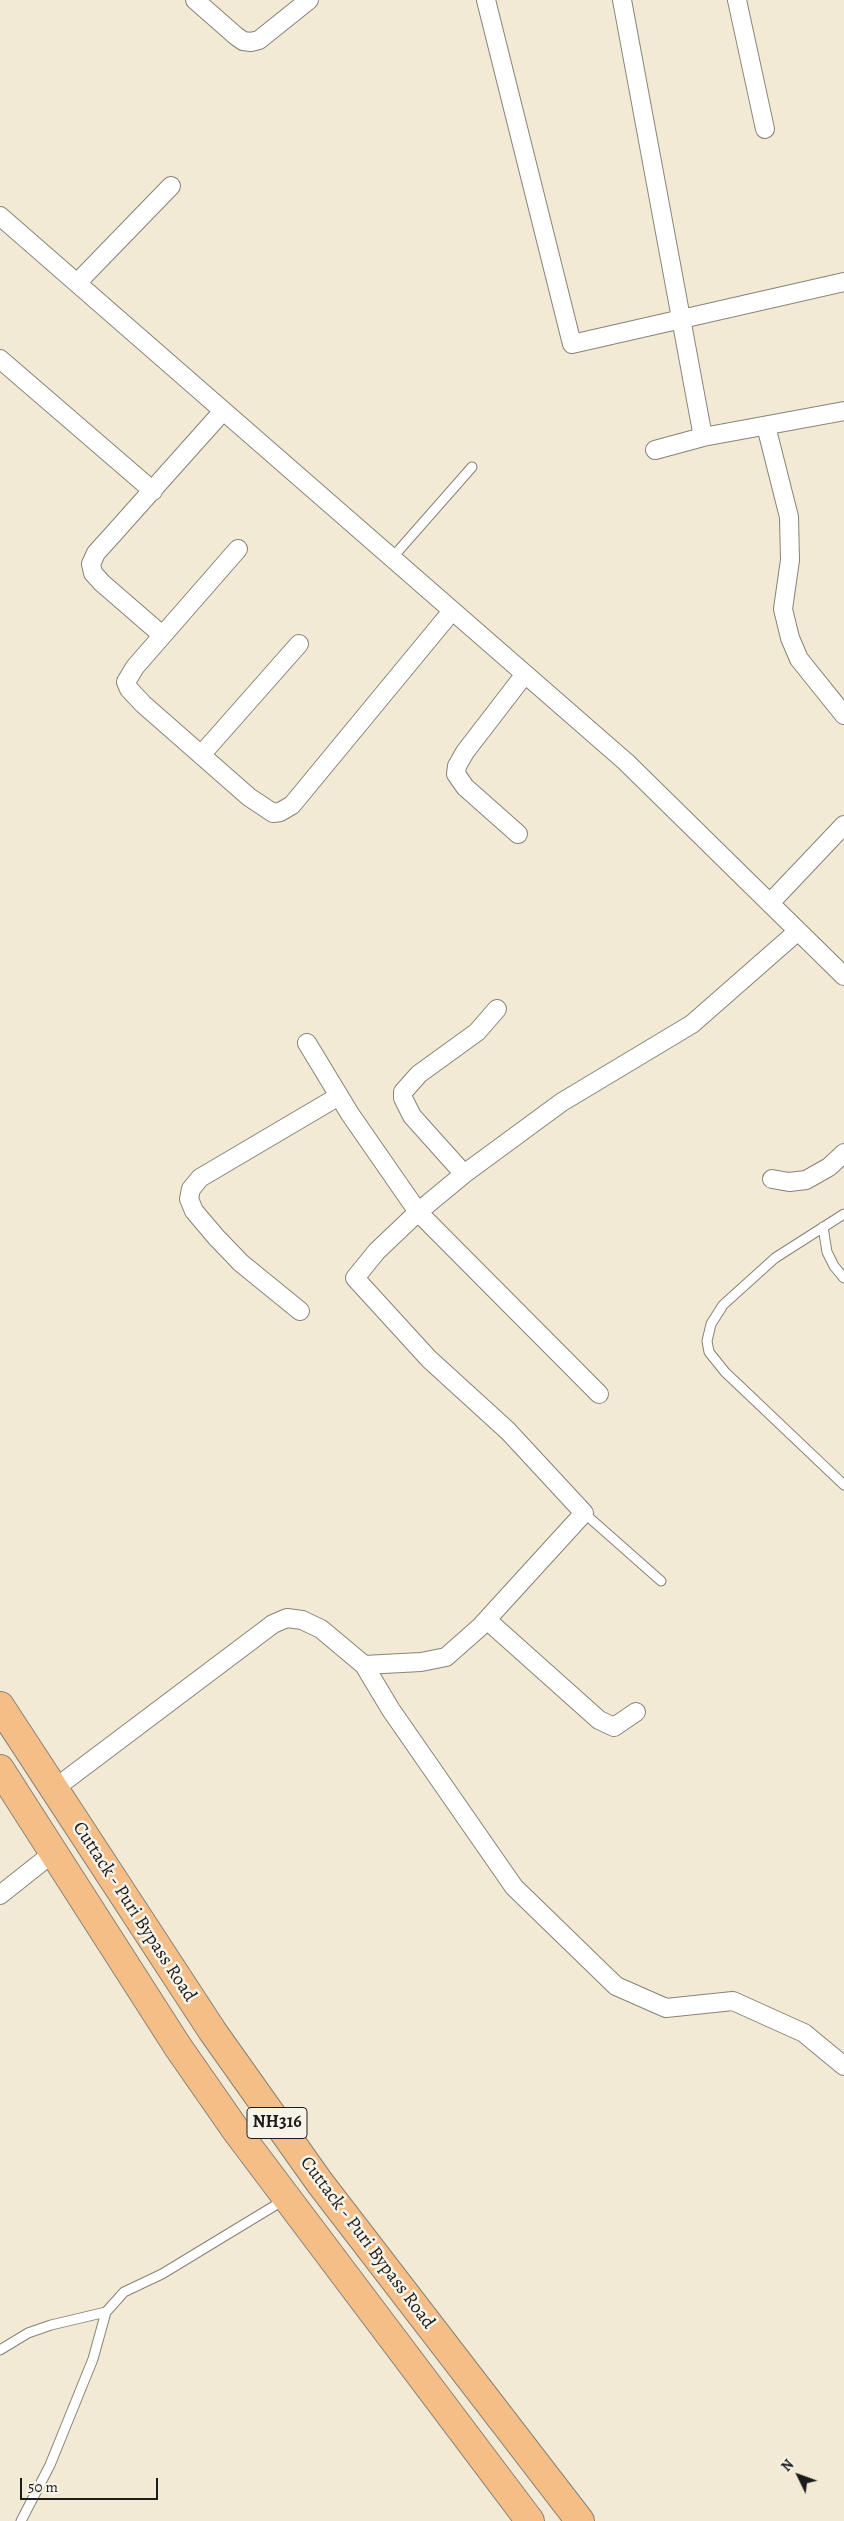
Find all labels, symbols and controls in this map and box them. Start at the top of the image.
street label: Cuttack - Puri Bypass Road [67,1818,201,2006]
road number: NH316 [247,2108,307,2138]
street label: Cuttack - Puri Bypass Road [295,2152,439,2334]
north arrow [774,2451,824,2501]
text: N [777,2455,798,2476]
scale bar [22,2468,160,2500]
text: 50 m [28,2477,58,2497]

